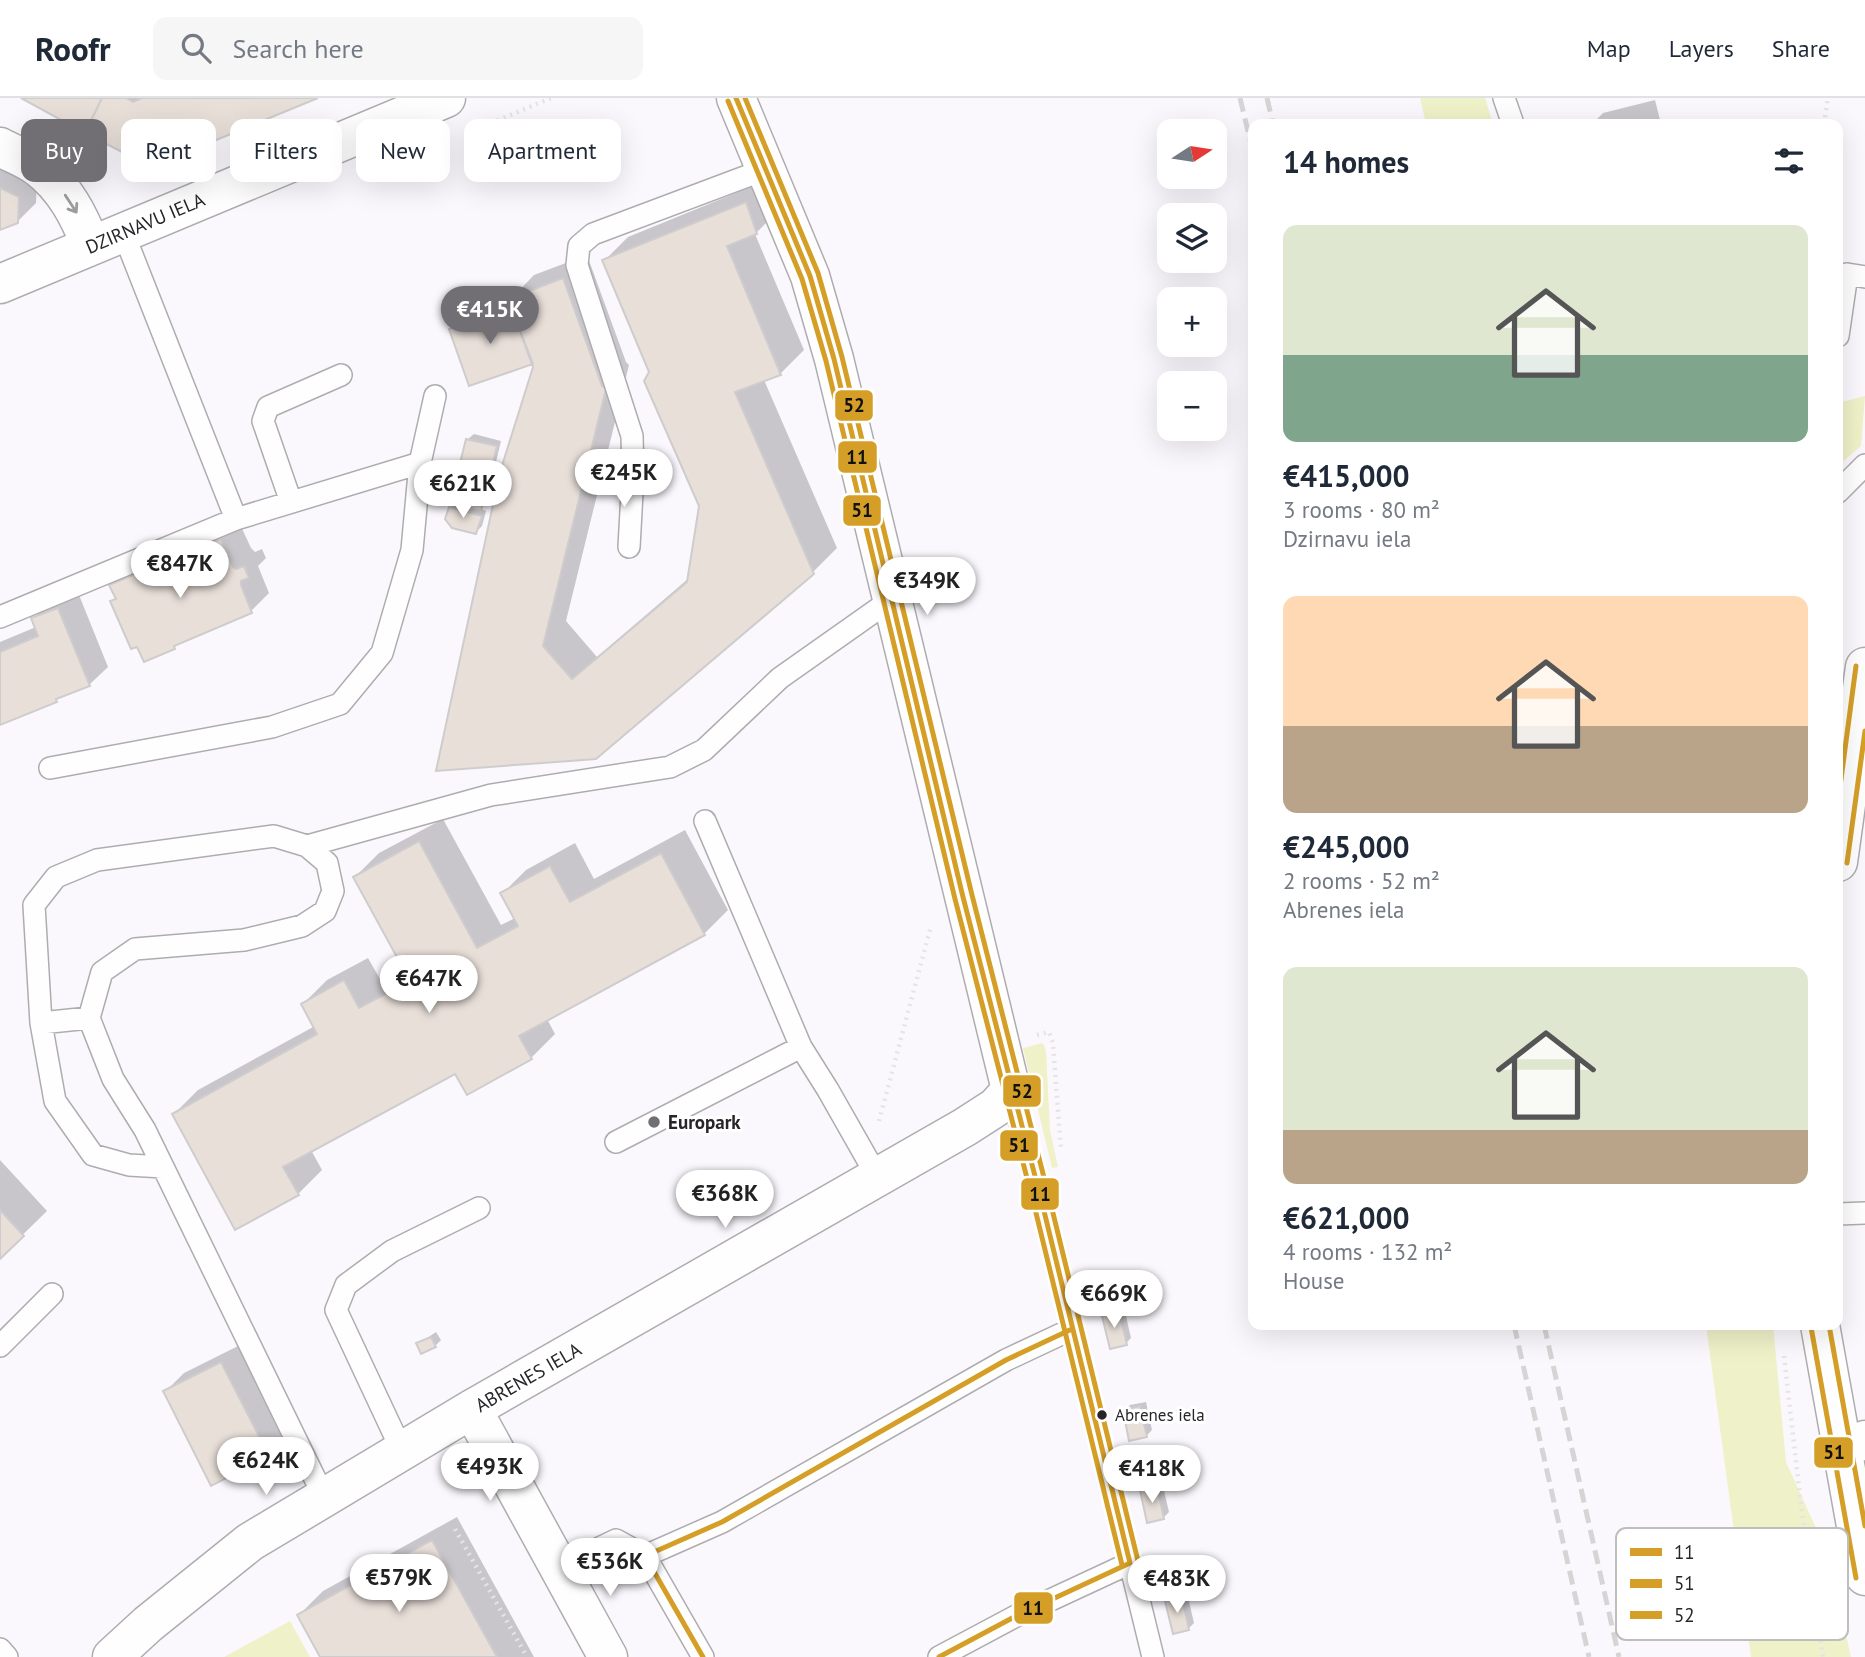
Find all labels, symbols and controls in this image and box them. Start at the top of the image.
search box [153,17,643,80]
text: Roofr [35,27,111,70]
icon: search [177,29,215,67]
text: Search here [233,32,364,65]
text: Map [1587,33,1631,64]
text: Layers [1669,33,1734,64]
text: Share [1772,33,1830,64]
chip: Buy [21,119,107,182]
chip: Rent [121,119,216,182]
chip: Filters [230,119,342,182]
chip: New [356,119,450,182]
chip: Apartment [464,119,621,182]
north arrow [1157,119,1227,189]
map controls [1157,119,1227,441]
text: 14 homes [1283,142,1409,181]
icon: filters [1770,142,1808,180]
street label: DZIRNAVU IELA [82,187,208,259]
one-way arrow [64,194,78,213]
button: layers [1157,203,1227,273]
icon: home [1483,270,1609,396]
pin: €415K [441,286,539,346]
button: + [1157,287,1227,357]
text: €415K [457,294,523,323]
button: − [1157,371,1227,441]
line badge: 52 [834,389,874,422]
text: 52 [843,393,865,417]
line badge: 11 [837,440,878,474]
text: 11 [846,445,868,469]
pin: €245K [575,450,673,509]
text: €415,000 [1283,456,1410,495]
text: €245K [591,457,657,486]
pin: €621K [414,460,512,520]
text: €621K [430,468,496,497]
line badge: 51 [842,494,882,527]
text: 3 rooms · 80 m² [1283,495,1440,524]
text: 51 [851,498,873,522]
text: Dzirnavu iela [1283,524,1411,553]
pin: €847K [131,540,229,600]
text: €847K [147,548,213,577]
pin: €349K [878,558,976,617]
text: €349K [894,565,960,594]
icon: home [1483,641,1609,767]
text: €245,000 [1283,827,1410,866]
text: 2 rooms · 52 m² [1283,866,1440,895]
text: Abrenes iela [1283,895,1404,924]
pin: €647K [380,956,478,1015]
text: €647K [396,963,462,992]
icon: home [1483,1012,1609,1138]
line badge: 52 [1002,1074,1042,1108]
text: 52 [1011,1079,1033,1103]
place label: Europark [668,1110,741,1134]
marker: Europark [646,1114,662,1130]
line badge: 51 [999,1129,1039,1162]
text: 51 [1008,1133,1030,1157]
pin: €368K [676,1170,774,1230]
line badge: 11 [1020,1177,1060,1211]
text: €368K [692,1178,758,1207]
text: 11 [1029,1182,1051,1206]
text: €621,000 [1283,1198,1410,1237]
text: 4 rooms · 132 m² [1283,1237,1452,1266]
text: House [1283,1266,1345,1295]
pin: €669K [1065,1270,1163,1330]
text: €669K [1081,1278,1147,1307]
street label: ABRENES IELA [471,1337,585,1417]
place label: Abrenes iela [1115,1404,1205,1426]
marker: Abrenes iela [1095,1408,1109,1422]
line badge: 51 [1813,1436,1854,1469]
pin: €624K [217,1438,315,1497]
text: 51 [1823,1440,1845,1464]
pin: €493K [441,1444,539,1503]
text: €624K [233,1445,299,1474]
pin: €418K [1103,1446,1201,1505]
text: €493K [457,1451,523,1480]
text: €418K [1119,1453,1185,1482]
legend [1616,1528,1848,1640]
pin: €536K [561,1538,659,1598]
text: 11 [1674,1540,1695,1564]
text: €536K [577,1546,643,1575]
pin: €579K [350,1554,448,1614]
pin: €483K [1128,1556,1226,1615]
text: €579K [366,1562,432,1591]
text: €483K [1144,1563,1210,1592]
text: 51 [1674,1571,1695,1595]
line badge: 11 [1013,1591,1054,1625]
text: 11 [1022,1596,1044,1620]
text: 52 [1674,1603,1695,1627]

